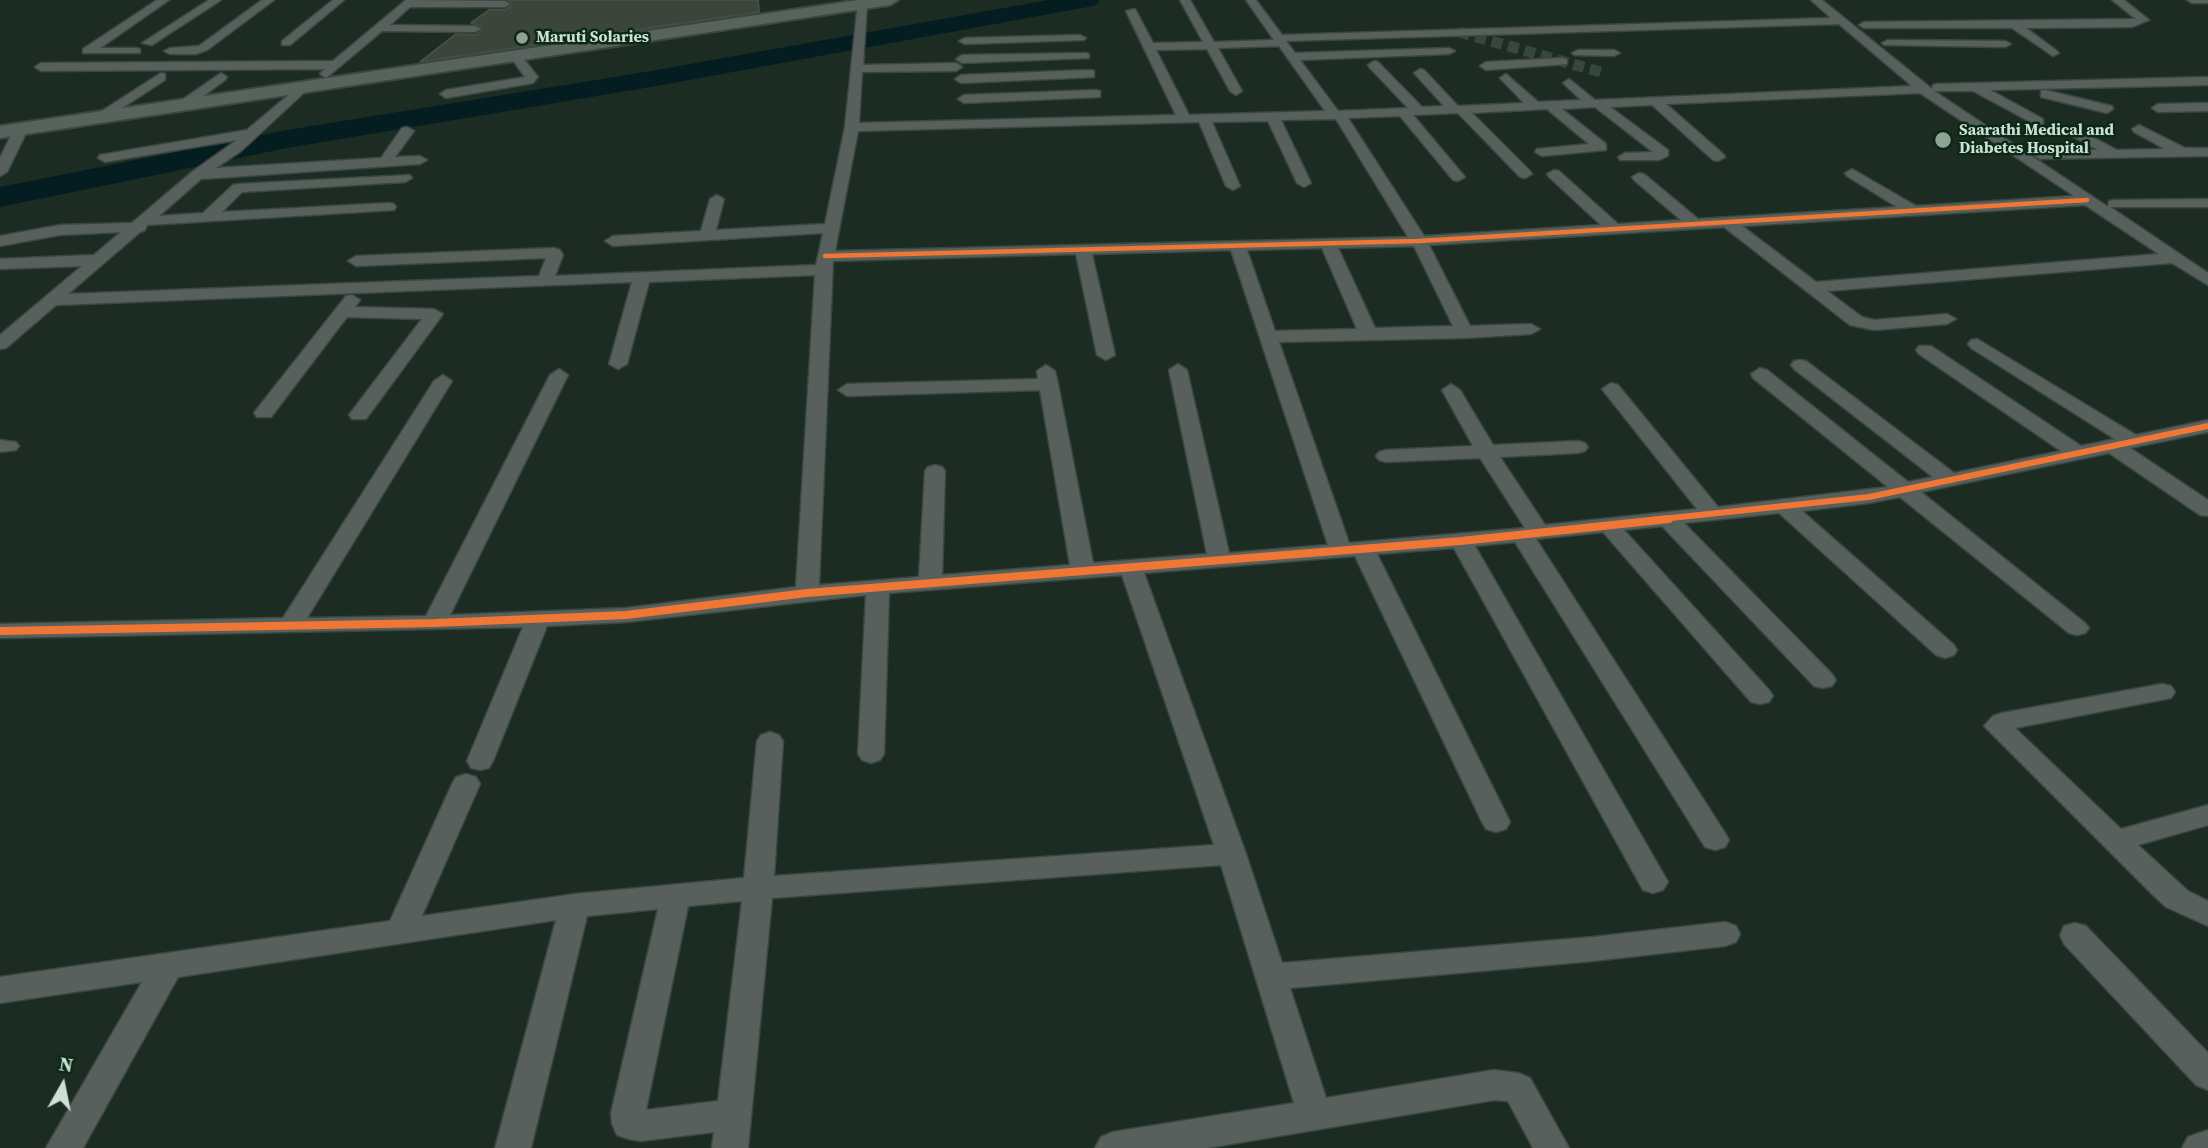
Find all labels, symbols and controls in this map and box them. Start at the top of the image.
place label: Maruti Solaries [536,28,649,48]
marker: Maruti Solaries [514,30,530,46]
place label: Saarathi Medical and Diabetes Hospital [1959,121,2114,159]
marker: Saarathi Medical and Diabetes Hospital [1933,130,1953,150]
north arrow [28,1050,98,1120]
text: N [57,1050,75,1078]

